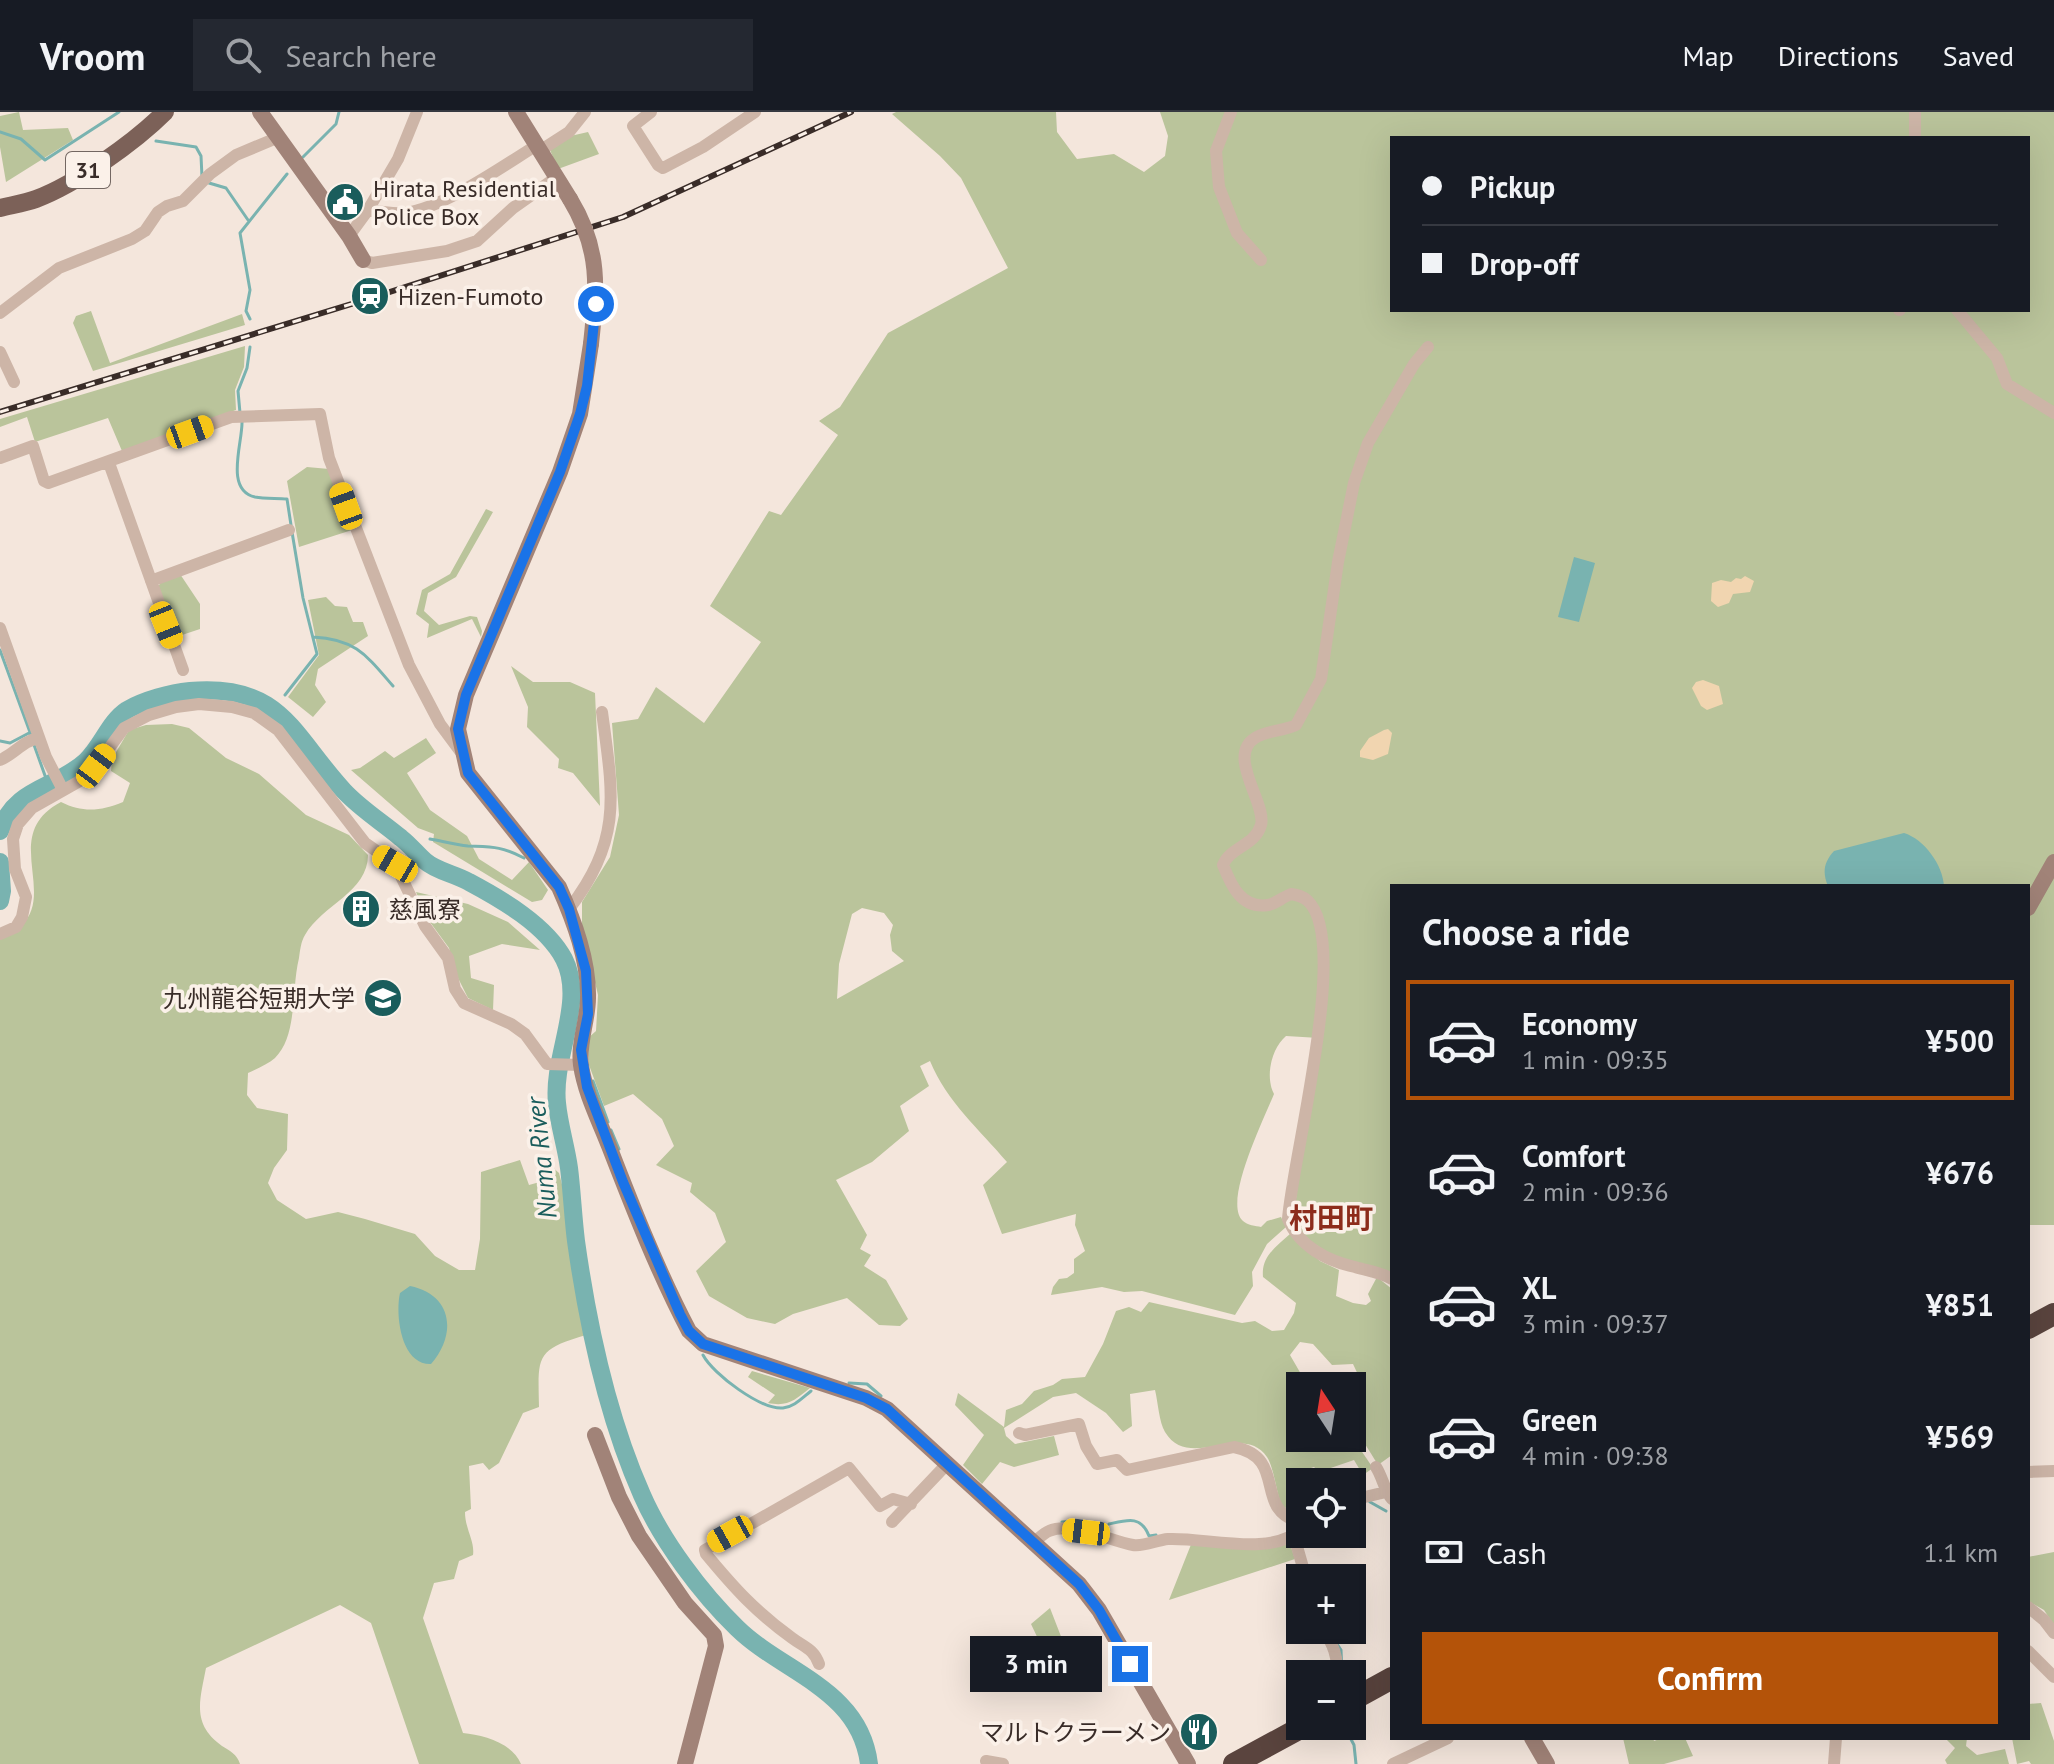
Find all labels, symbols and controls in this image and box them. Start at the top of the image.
search box [193,19,753,91]
text: Vroom [40,31,145,80]
icon: search [221,33,265,77]
text: Search here [285,36,437,75]
text: Map [1683,37,1734,74]
text: Directions [1778,37,1899,74]
text: Saved [1943,37,2014,74]
road number: 31 [66,152,110,188]
text: Pickup [1470,167,1555,206]
place label: Hirata Residential Police Box [373,173,556,232]
public building icon: Hirata Residential Police Box [324,181,366,223]
text: Drop-off [1470,244,1578,283]
station icon: Hizen-Fumoto [349,275,391,317]
place label: Hizen-Fumoto [398,281,543,312]
route start [578,286,614,322]
car [163,413,217,451]
car [327,479,365,533]
car [146,598,186,652]
car [72,740,120,792]
car [368,842,422,886]
building icon: 慈風寮 [340,888,382,930]
place label: 慈風寮 [389,894,461,925]
text: Choose a ride [1422,908,1630,955]
school or university icon: 九州龍谷短期大学 [362,977,404,1019]
place label: 九州龍谷短期大学 [163,983,355,1014]
icon: car [1426,1004,1498,1076]
text: Economy [1522,1004,1637,1043]
text: ¥500 [1926,1021,1994,1060]
text: 1 min · 09:35 [1522,1043,1669,1076]
water label: Numa River [518,1094,564,1220]
icon: car [1426,1136,1498,1208]
text: Comfort [1522,1136,1625,1175]
text: ¥676 [1926,1153,1994,1192]
text: 2 min · 09:36 [1522,1175,1669,1208]
district label: 村田町 [1289,1199,1373,1236]
icon: car [1426,1268,1498,1340]
text: XL [1522,1268,1556,1307]
text: ¥851 [1926,1285,1994,1324]
text: 3 min · 09:37 [1522,1307,1669,1340]
north arrow [1286,1372,1366,1452]
map controls [1286,1372,1366,1740]
icon: car [1426,1400,1498,1472]
text: Green [1522,1400,1597,1439]
text: ¥569 [1926,1417,1994,1456]
text: 4 min · 09:38 [1522,1439,1669,1472]
button: locate [1286,1468,1366,1548]
car [703,1512,757,1556]
car [1061,1517,1111,1547]
icon: cash [1422,1530,1466,1574]
text: Cash [1486,1533,1547,1572]
text: 1.1 km [1924,1536,1998,1569]
button: + [1286,1564,1366,1644]
button: Confirm [1422,1632,1998,1724]
callout: 3 min [970,1636,1102,1692]
route end [1112,1646,1148,1682]
text: 3 min [1004,1647,1068,1680]
button: − [1286,1660,1366,1740]
restaurant icon: マルトクラーメン [1178,1711,1220,1753]
place label: マルトクラーメン [980,1717,1171,1748]

